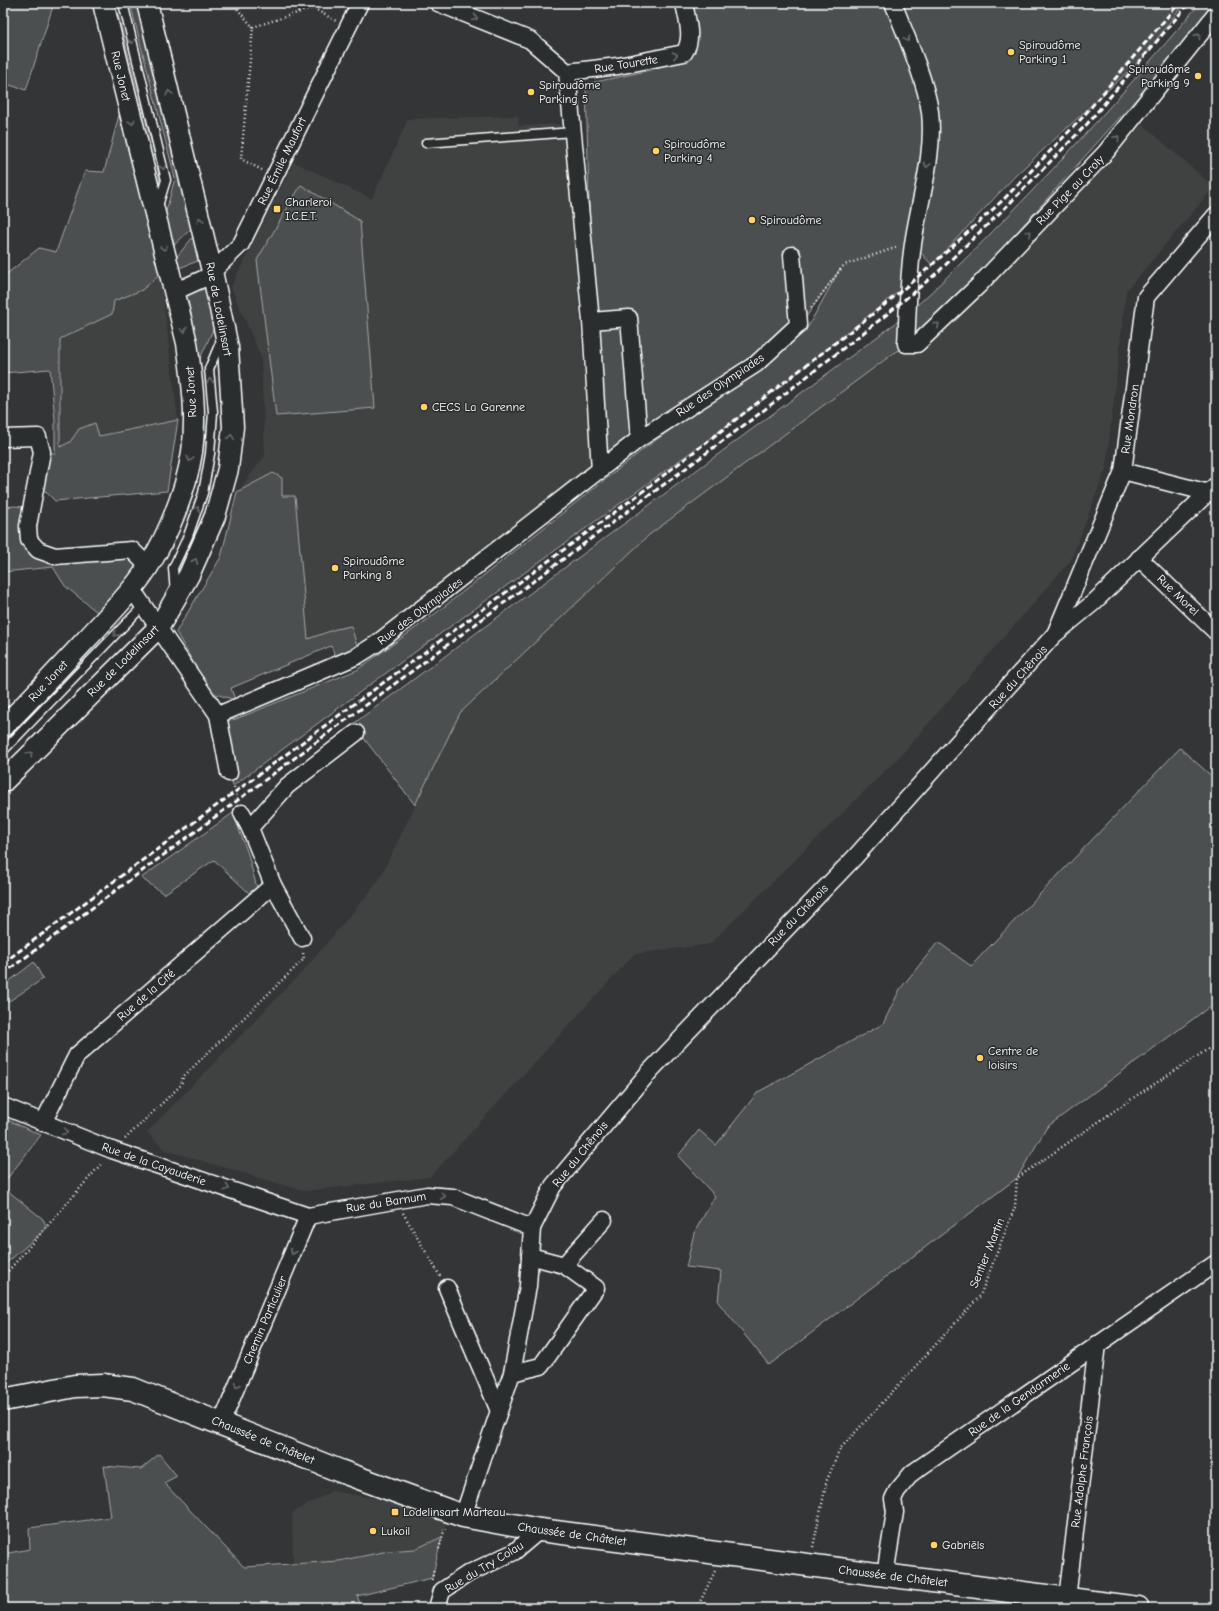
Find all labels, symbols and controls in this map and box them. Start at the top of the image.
one-way arrow [471,13,478,21]
one-way arrow [1194,34,1201,41]
one-way arrow [902,36,911,43]
one-way arrow [128,38,136,44]
place label: Spiroudôme Parking 1 [1019,38,1080,66]
marker: Spiroudôme Parking 1 [1006,47,1016,57]
street label: Rue Jonet [108,49,134,103]
street label: Rue Tourette [593,52,659,76]
one-way arrow [671,52,678,60]
place label: Spiroudôme Parking 9 [1129,62,1190,90]
marker: Spiroudôme Parking 9 [1193,71,1203,81]
place label: Spiroudôme Parking 5 [539,78,600,106]
marker: Spiroudôme Parking 5 [526,87,536,97]
one-way arrow [166,90,174,97]
street label: Rue Émile Maufort [255,114,310,207]
one-way arrow [128,119,136,126]
one-way arrow [1112,135,1119,142]
place label: Spiroudôme Parking 4 [664,137,725,165]
marker: Spiroudôme Parking 4 [651,146,661,156]
street label: Rue Pige au Croly [1033,152,1107,228]
one-way arrow [924,162,932,169]
one-way arrow [158,164,166,171]
place label: Charleroi I.C.E.T. [285,195,332,223]
marker: Charleroi I.C.E.T. [272,204,282,214]
place label: Spiroudôme [760,213,821,227]
marker: Spiroudôme [747,215,757,225]
one-way arrow [196,217,204,223]
one-way arrow [1024,230,1032,238]
one-way arrow [159,245,167,252]
street label: Rue de Lodelinsart [203,261,235,358]
one-way arrow [932,322,940,330]
one-way arrow [179,327,187,333]
street label: Rue des Olympiades [673,350,767,420]
street label: Rue Jonet [183,365,199,418]
one-way arrow [206,378,215,384]
street label: Rue Mondron [1118,383,1142,455]
place label: CECS La Garenne [432,400,525,414]
marker: CECS La Garenne [419,402,429,412]
one-way arrow [227,434,236,440]
one-way arrow [186,455,195,462]
one-way arrow [192,506,201,513]
place label: Spiroudôme Parking 8 [343,554,404,582]
one-way arrow [190,558,198,566]
marker: Spiroudôme Parking 8 [330,563,340,573]
street label: Rue Morel [1154,572,1202,618]
street label: Rue des Olympiades [375,574,465,648]
street label: Rue de Lodelinsart [84,622,162,700]
one-way arrow [113,629,121,637]
street label: Rue du Chênois [986,642,1050,712]
street label: Rue Jonet [25,657,71,705]
one-way arrow [25,751,33,759]
street label: Rue du Chênois [765,881,831,949]
street label: Rue de la Cité [114,966,178,1024]
place label: Centre de loisirs [988,1044,1038,1072]
marker: Centre de loisirs [975,1053,985,1063]
street label: Rue du Chênois [549,1118,611,1190]
one-way arrow [62,1127,69,1135]
street label: Rue de la Cayauderie [100,1140,208,1188]
one-way arrow [224,1184,231,1192]
street label: Rue du Barnum [345,1189,427,1215]
one-way arrow [440,1192,446,1201]
street label: Sentier Martin [967,1216,1007,1290]
one-way arrow [289,1248,297,1255]
street label: Chemin Particulier [240,1274,290,1366]
street label: Rue de la Gendarmerie [966,1359,1072,1439]
one-way arrow [234,1381,242,1388]
street label: Chaussée de Châtelet [210,1413,317,1467]
street label: Rue Adolphe François [1068,1415,1096,1529]
place label: Lodelinsart Marteau [403,1505,505,1519]
marker: Lodelinsart Marteau [390,1507,400,1517]
street label: Chaussée de Châtelet [517,1519,628,1549]
place label: Lukoil [381,1524,410,1538]
marker: Lukoil [368,1526,378,1536]
street label: Rue du Try Colau [442,1538,526,1596]
place label: Gabriëls [942,1538,984,1552]
marker: Gabriëls [929,1540,939,1550]
street label: Chaussée de Châtelet [838,1562,949,1590]

